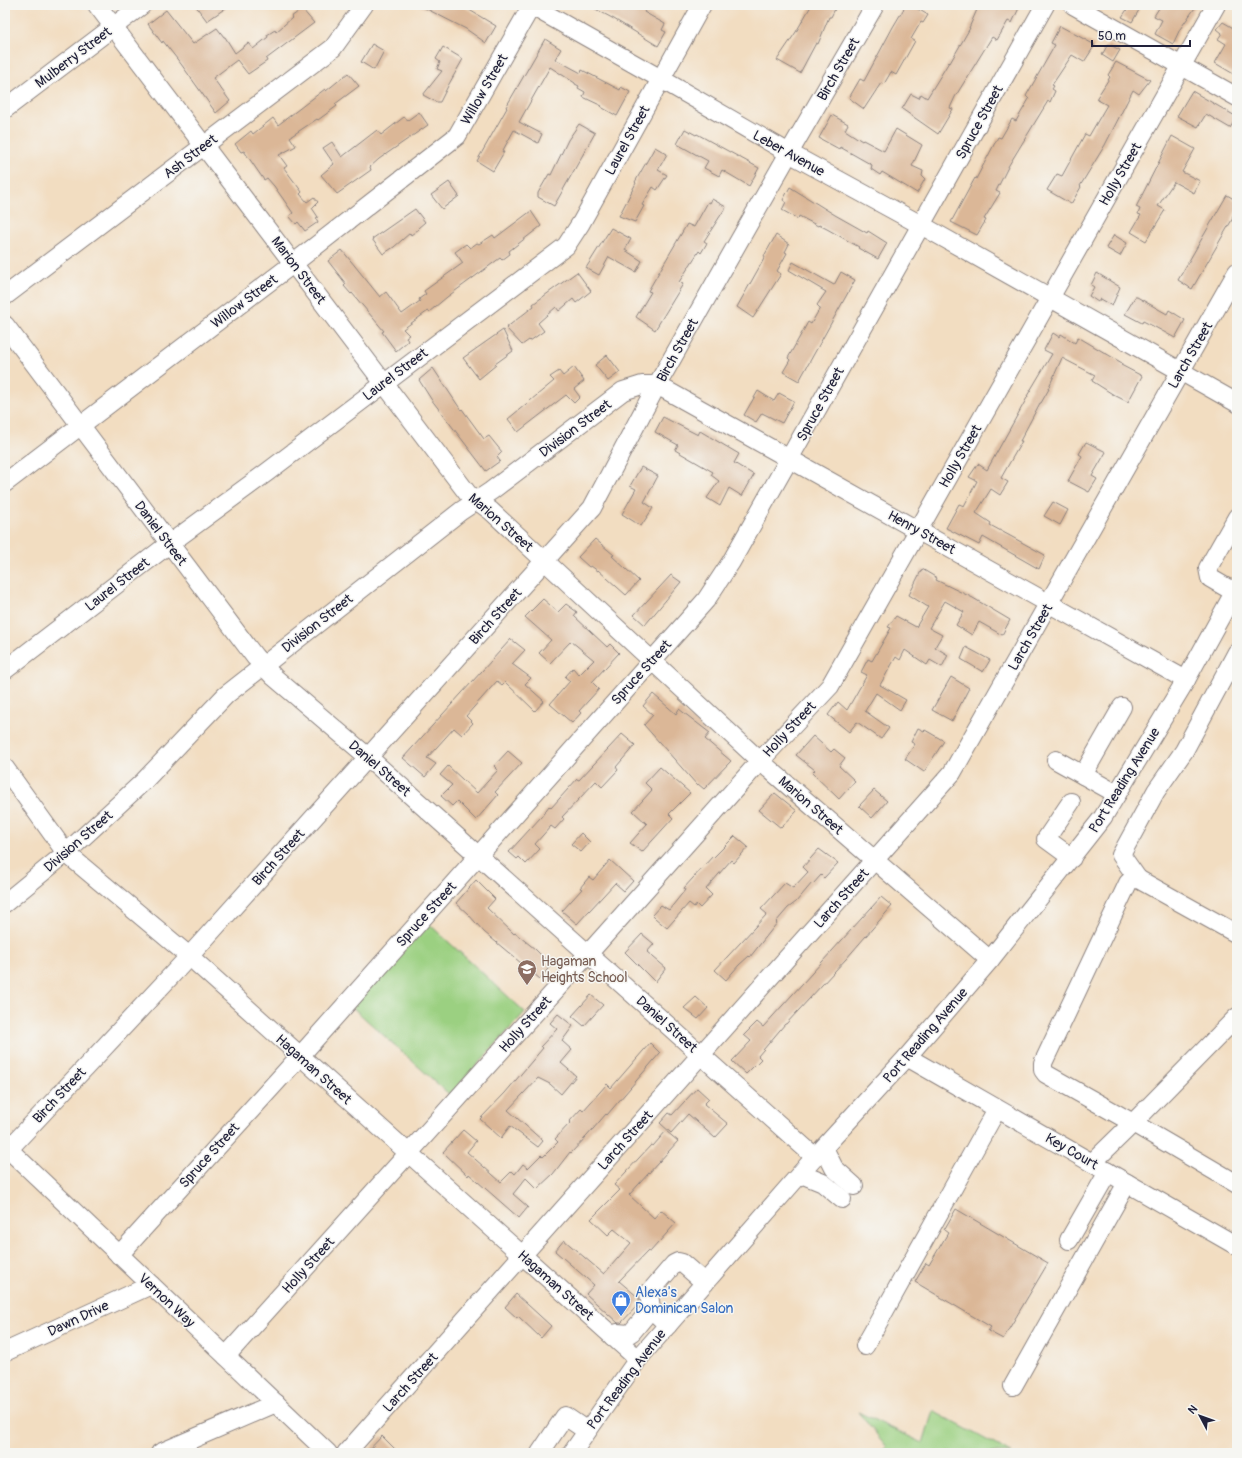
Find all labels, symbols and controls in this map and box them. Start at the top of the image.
scale bar [1092,22,1190,48]
street label: Mulberry Street [32,23,115,92]
text: 50 m [1098,29,1126,44]
street label: Birch Street [814,34,863,104]
street label: Willow Street [457,51,512,128]
street label: Spruce Street [952,82,1007,162]
street label: Laurel Street [601,102,654,178]
street label: Leber Avenue [750,127,828,180]
street label: Ash Street [160,130,221,182]
street label: Holly Street [1096,139,1145,209]
street label: Marion Street [268,233,330,308]
street label: Willow Street [208,271,281,332]
street label: Birch Street [653,315,702,385]
street label: Larch Street [1165,319,1216,392]
street label: Laurel Street [359,344,431,404]
street label: Spruce Street [793,364,848,444]
street label: Division Street [536,396,615,461]
street label: Holly Street [936,421,985,491]
street label: Marion Street [465,490,537,555]
street label: Daniel Street [131,498,191,569]
street label: Henry Street [885,507,959,558]
street label: Laurel Street [82,554,153,615]
street label: Birch Street [466,584,525,648]
street label: Division Street [278,590,357,656]
street label: Larch Street [1005,601,1056,674]
street label: Spruce Street [608,636,675,708]
street label: Holly Street [759,698,820,761]
street label: Port Reading Avenue [1085,725,1164,836]
street label: Daniel Street [345,737,414,800]
street label: Marion Street [775,773,847,838]
street label: Division Street [40,807,116,876]
street label: Birch Street [249,825,308,889]
street label: Larch Street [810,865,873,932]
street label: Spruce Street [393,878,460,950]
place label: Hagaman Heights School [541,953,628,986]
school or university icon: Hagaman Heights School [516,958,538,986]
street label: Port Reading Avenue [879,984,971,1086]
street label: Holly Street [496,992,555,1056]
street label: Daniel Street [633,992,701,1057]
street label: Hagaman Street [272,1031,355,1108]
street label: Birch Street [29,1064,90,1127]
street label: Larch Street [594,1107,657,1174]
street label: Spruce Street [176,1119,243,1191]
street label: Key Court [1042,1130,1102,1174]
street label: Holly Street [279,1233,338,1297]
street label: Hagaman Street [514,1247,597,1324]
street label: Vernon Way [135,1270,199,1331]
place label: Alexa's Dominican Salon [635,1284,734,1317]
shop icon: Alexa's Dominican Salon [610,1289,632,1317]
street label: Dawn Drive [45,1297,112,1340]
street label: Port Reading Avenue [583,1326,670,1433]
street label: Larch Street [379,1349,442,1416]
north arrow [1180,1396,1220,1436]
text: N [1185,1402,1201,1417]

